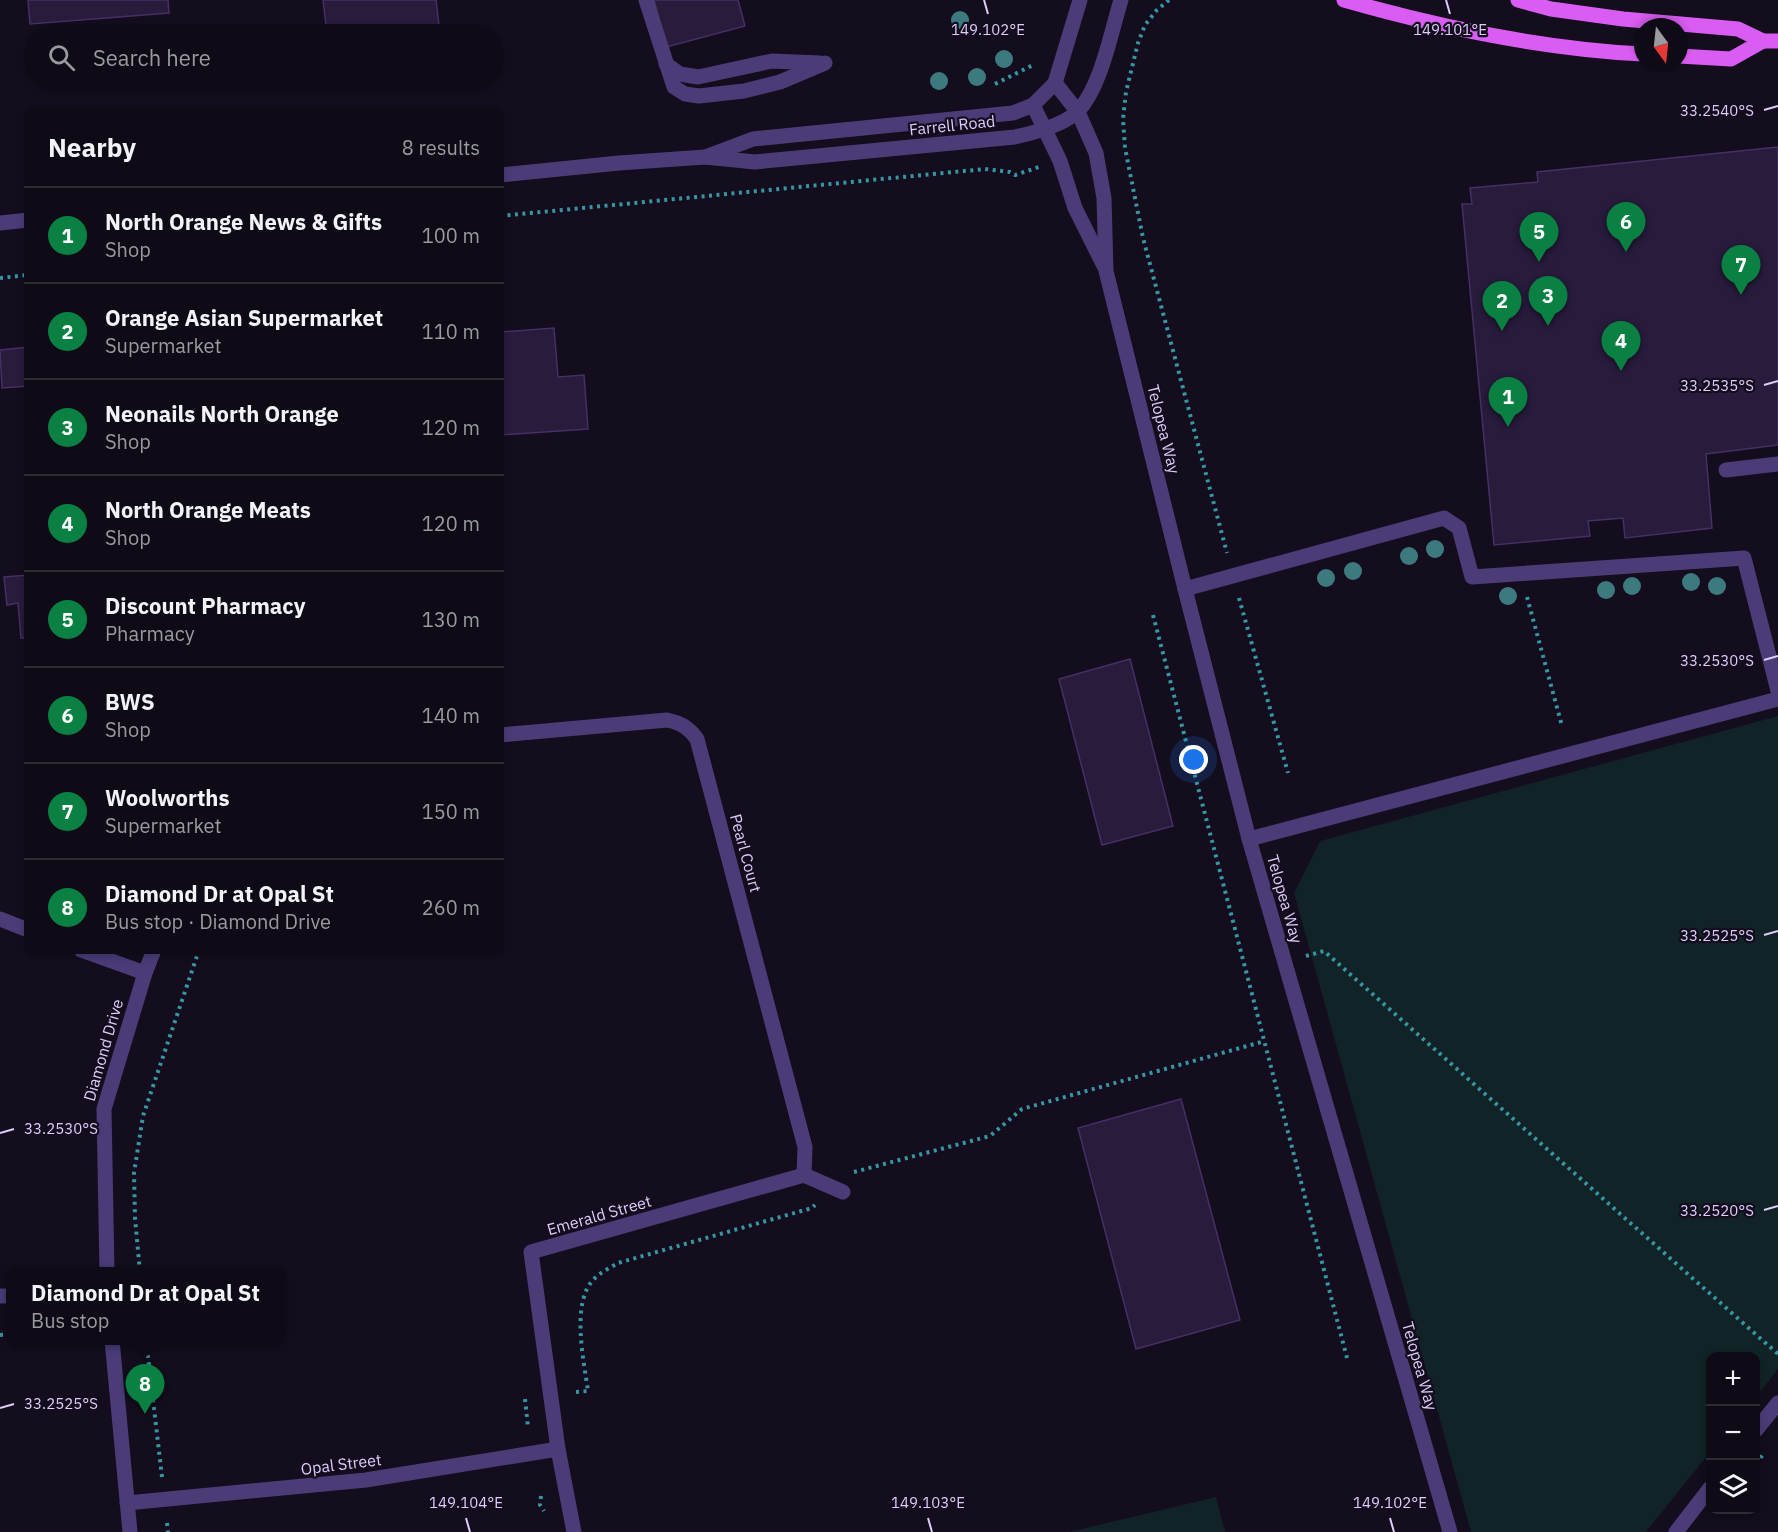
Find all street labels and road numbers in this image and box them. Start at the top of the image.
street label: Farrell Road [908,111,996,139]
street label: Telopea Way [1143,382,1185,476]
street label: Pearl Court [726,812,766,894]
street label: Telopea Way [1263,852,1307,946]
street label: Diamond Drive [79,996,127,1103]
street label: Emerald Street [544,1191,654,1239]
street label: Telopea Way [1398,1319,1442,1413]
street label: Opal Street [299,1449,383,1479]

